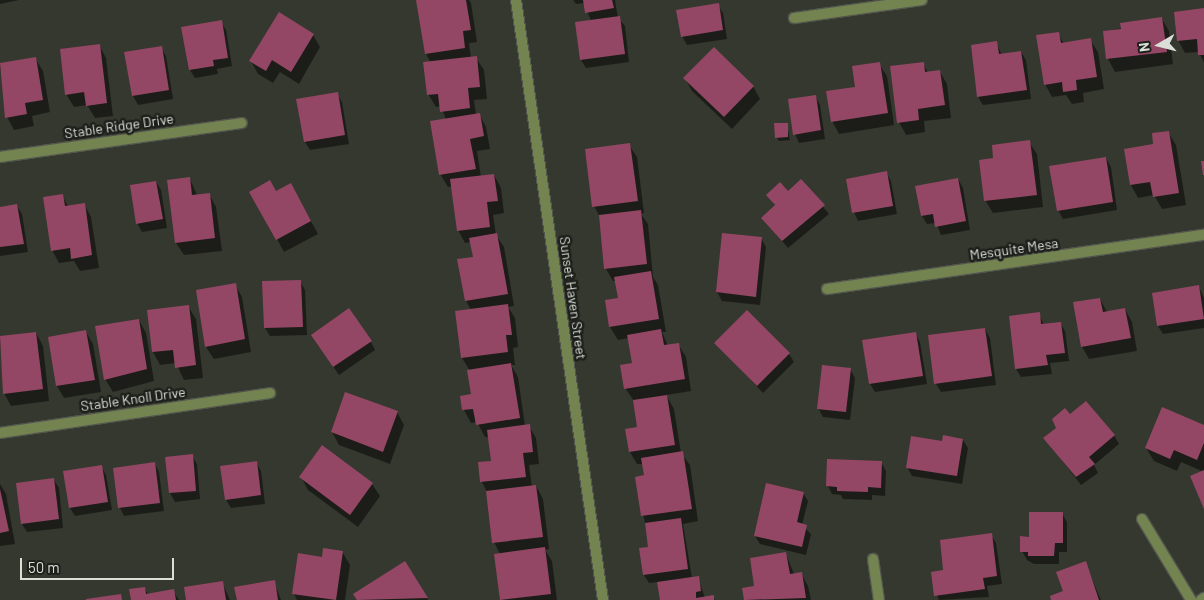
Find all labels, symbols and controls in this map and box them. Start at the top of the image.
north arrow [1134,20,1184,70]
text: N [1135,41,1153,53]
street label: Stable Ridge Drive [63,110,175,142]
street label: Mesquite Mesa [969,234,1059,264]
street label: Sunset Haven Street [556,235,590,361]
street label: Stable Knoll Drive [80,383,186,415]
scale bar [22,548,176,580]
text: 50 m [28,558,60,576]

